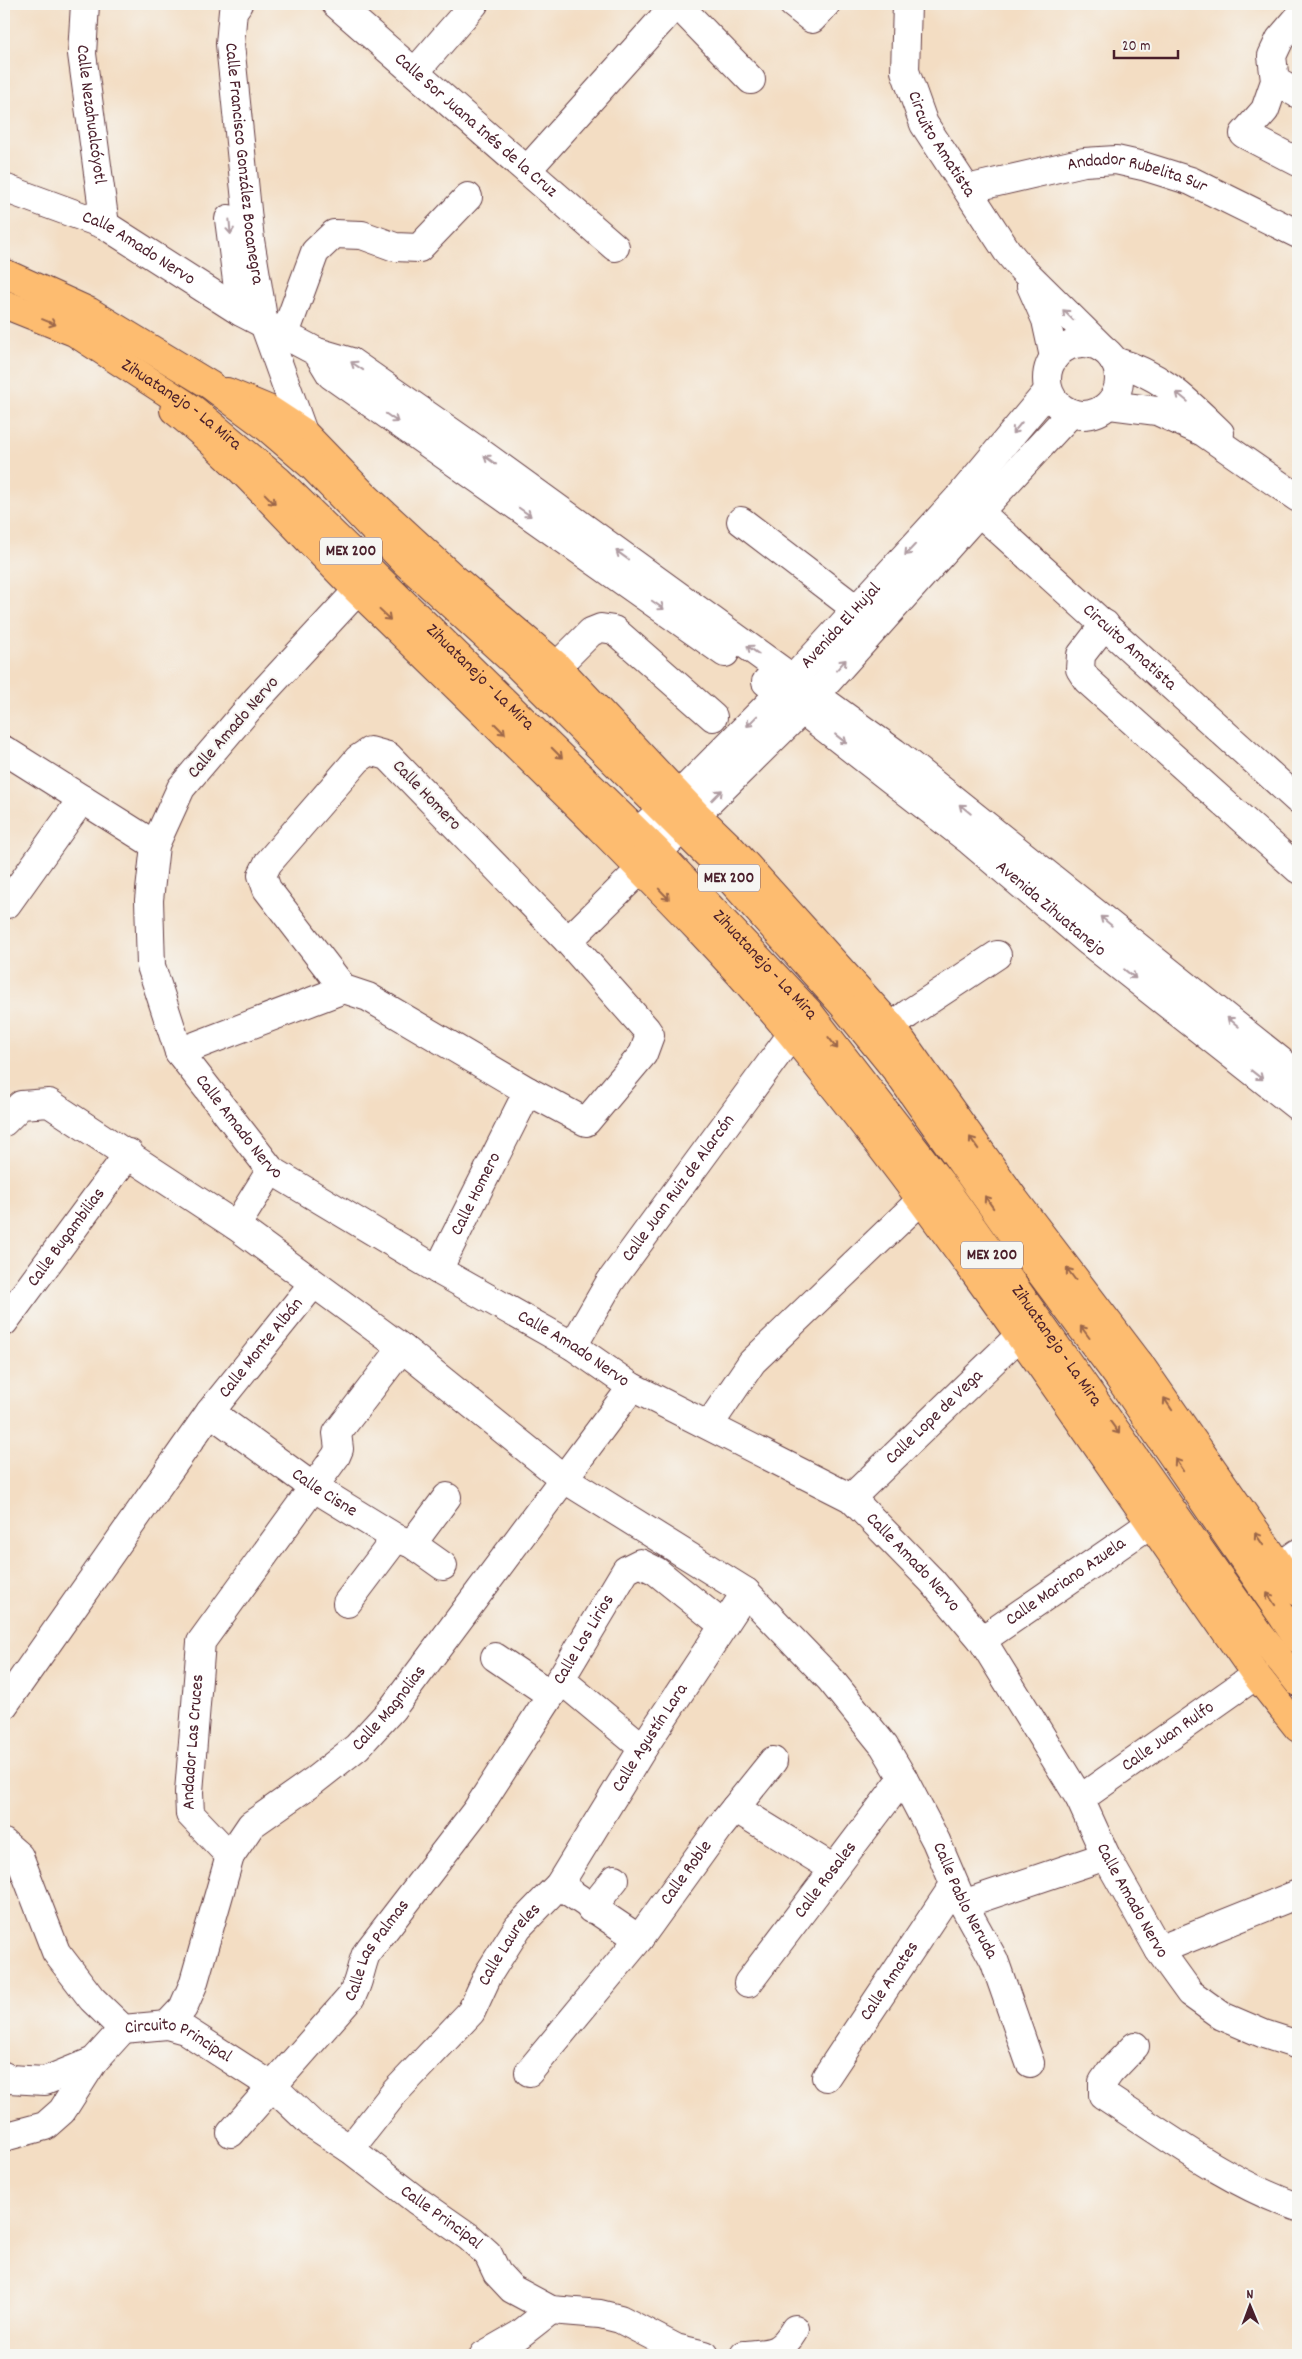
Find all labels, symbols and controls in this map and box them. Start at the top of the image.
scale bar [1114,28,1178,60]
text: 20 m [1122,36,1150,58]
street label: Calle Francisco González Bocanegra [217,41,270,287]
street label: Calle Nezahualcóyotl [70,44,112,186]
street label: Calle Sor Juana Inés de la Cruz [388,47,563,204]
street label: Circuito Amatista [901,88,981,203]
street label: Andador Rubelita Sur [1065,147,1212,200]
street label: Calle Amado Nervo [78,205,200,292]
one-way arrow [225,218,235,234]
one-way arrow [1063,309,1075,321]
one-way arrow [41,318,56,327]
street label: Zihuatanejo - La Mira [116,353,247,457]
one-way arrow [350,361,364,371]
one-way arrow [1176,392,1189,403]
one-way arrow [385,413,399,423]
one-way arrow [1012,421,1023,434]
one-way arrow [484,454,497,465]
one-way arrow [264,493,276,505]
one-way arrow [518,507,532,517]
road number: MEX 200 [320,538,382,564]
one-way arrow [904,544,916,557]
one-way arrow [615,550,629,560]
street label: Avenida El Hujal [795,577,888,675]
street label: Circuito Amatista [1077,598,1182,697]
one-way arrow [651,600,665,610]
one-way arrow [378,609,391,621]
street label: Zihuatanejo - La Mira [420,618,540,737]
one-way arrow [746,645,760,655]
one-way arrow [835,658,847,671]
street label: Calle Amado Nervo [183,671,285,785]
one-way arrow [746,715,758,727]
one-way arrow [494,723,506,735]
one-way arrow [834,734,847,745]
one-way arrow [551,747,563,759]
street label: Calle Homero [386,755,466,837]
one-way arrow [711,788,723,801]
one-way arrow [959,803,972,814]
street label: Avenida Zihuatanejo [990,855,1111,963]
road number: MEX 200 [698,864,760,891]
one-way arrow [658,888,670,900]
street label: Zihuatanejo - La Mira [706,904,823,1026]
one-way arrow [1100,915,1113,926]
one-way arrow [1123,969,1137,979]
one-way arrow [1227,1017,1240,1028]
one-way arrow [827,1036,838,1049]
street label: Calle Amado Nervo [189,1069,286,1186]
one-way arrow [1250,1070,1264,1080]
street label: Calle Juan Ruiz de Alarcón [616,1110,741,1267]
one-way arrow [969,1137,980,1150]
street label: Calle Homero [445,1148,508,1240]
street label: Calle Bugambilias [21,1183,111,1292]
one-way arrow [984,1195,994,1209]
road number: MEX 200 [961,1242,1023,1268]
one-way arrow [1066,1268,1077,1281]
street label: Zihuatanejo - La Mira [1005,1280,1108,1412]
street label: Calle Monte Albán [213,1293,310,1404]
street label: Calle Amado Nervo [512,1304,634,1394]
one-way arrow [1080,1325,1090,1339]
street label: Calle Lope de Vega [880,1364,989,1471]
one-way arrow [1163,1398,1173,1412]
one-way arrow [1110,1421,1120,1435]
one-way arrow [1174,1458,1184,1472]
street label: Calle Cisne [286,1463,362,1524]
street label: Calle Amado Nervo [860,1507,966,1618]
street label: Calle Mariano Azuela [1001,1531,1132,1632]
one-way arrow [1254,1532,1264,1546]
street label: Calle Los Lirios [547,1590,621,1690]
one-way arrow [1266,1592,1276,1606]
street label: Calle Magnolias [346,1661,433,1757]
street label: Andador Las Cruces [177,1673,211,1811]
street label: Calle Agustín Lara [606,1678,695,1797]
street label: Calle Juan Rulfo [1117,1695,1220,1778]
street label: Calle Roble [655,1835,719,1911]
street label: Calle Rosales [789,1836,863,1924]
street label: Calle Pablo Neruda [926,1839,1004,1964]
street label: Calle Amado Nervo [1089,1839,1174,1964]
street label: Calle Las Palmas [338,1895,416,2007]
street label: Calle Laureles [472,1898,547,1990]
street label: Calle Amates [854,1937,925,2026]
street label: Circuito Principal [124,2012,237,2070]
street label: Calle Principal [394,2179,488,2256]
north arrow [1224,2282,1274,2332]
text: N [1246,2285,1254,2305]

